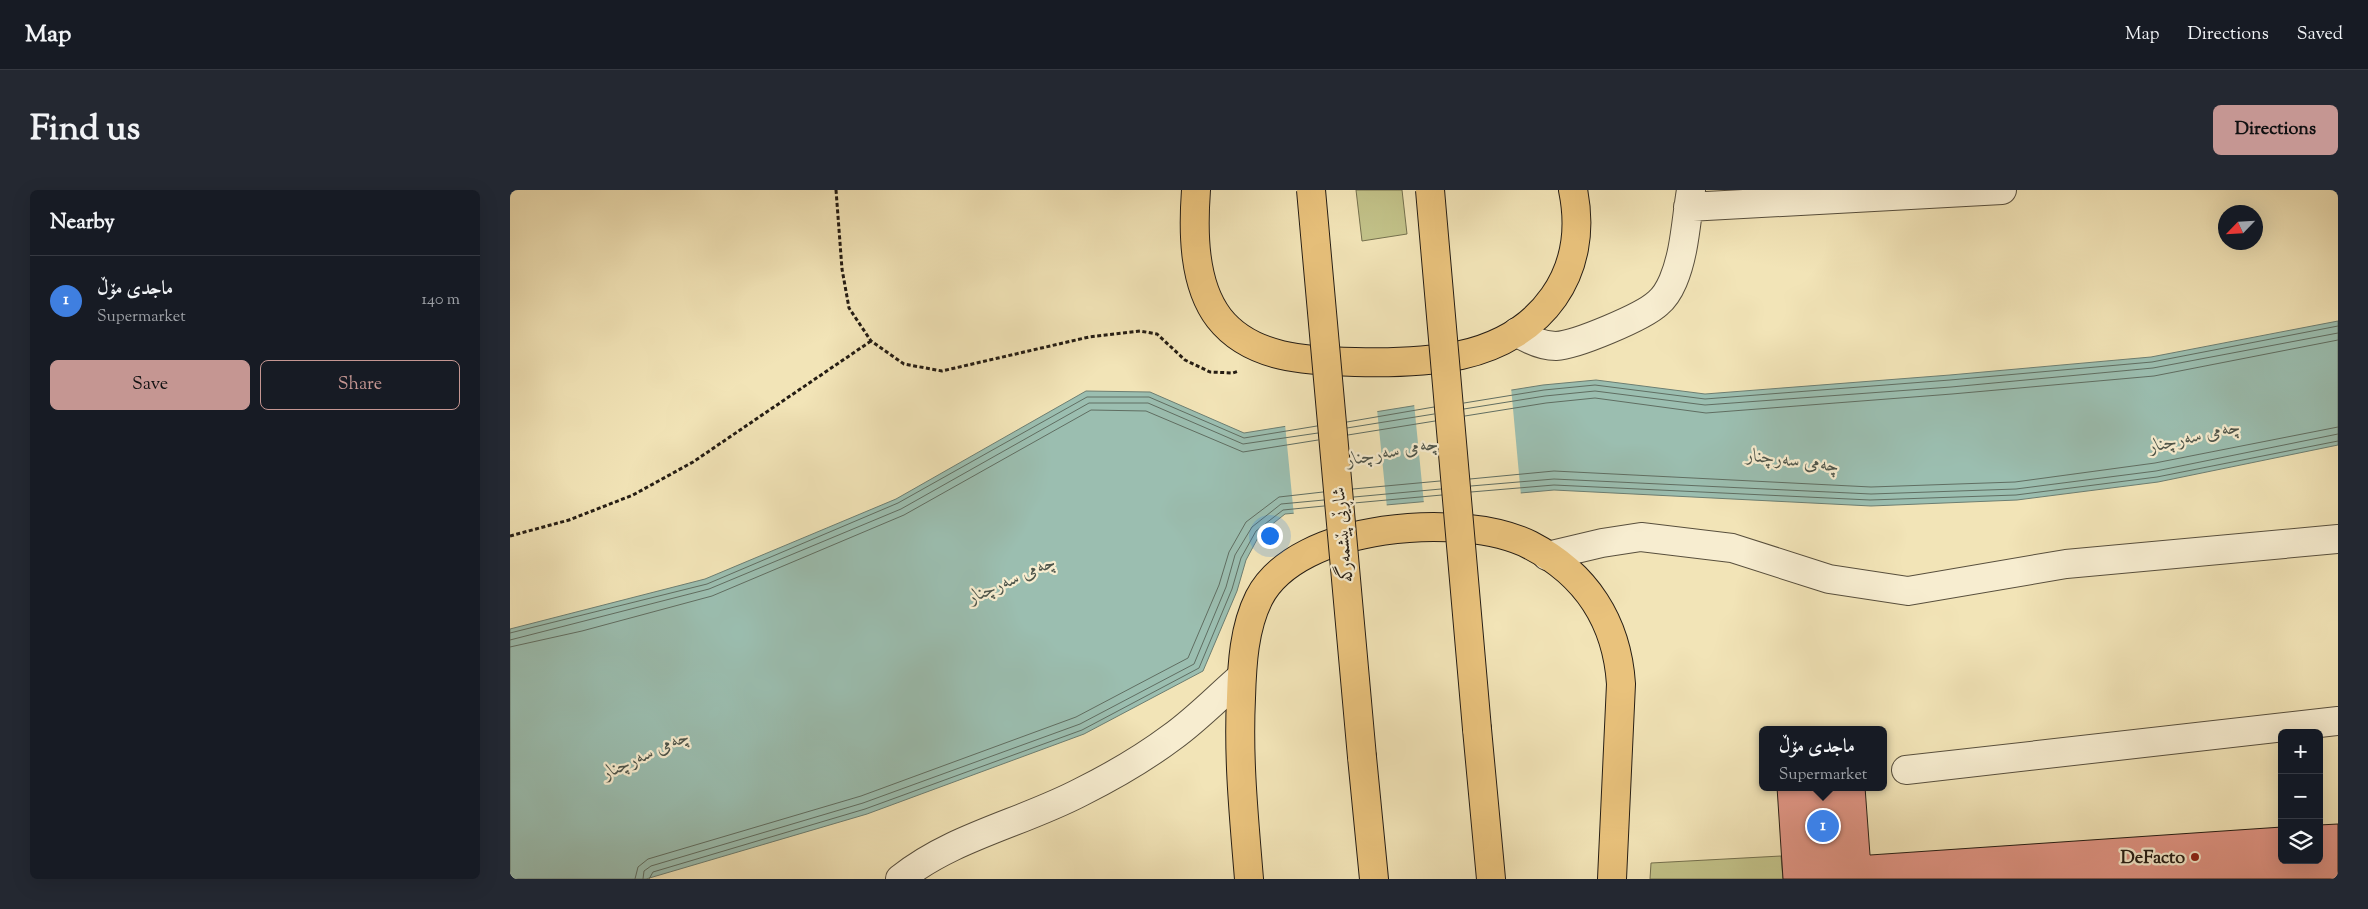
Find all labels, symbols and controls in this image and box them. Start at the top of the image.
text: Map [25,18,71,52]
text: Map [2125,22,2160,48]
text: Directions [2188,22,2269,48]
text: Saved [2297,22,2343,48]
text: Find us [30,105,140,156]
button: Directions [2213,105,2338,155]
north arrow [2218,205,2263,250]
text: Nearby [50,208,115,238]
text: ماجدی مۆڵ [97,276,173,303]
text: 1 [63,289,69,312]
text: 140 m [422,289,460,312]
text: Supermarket [97,306,186,329]
button: Save [50,360,250,410]
button: Share [260,360,460,410]
water label: چەمی سەرچنار [2144,414,2243,462]
water label: چەمی سەرچنار [1342,430,1441,475]
water label: چەمی سەرچنار [1743,442,1841,481]
street label: شاڕێی پێشمەرگە [1325,486,1361,584]
your location [1257,523,1283,549]
water label: چەمی سەرچنار [962,549,1060,612]
water label: چەمی سەرچنار [596,723,694,788]
popup [1759,726,1887,791]
map controls [2278,729,2323,864]
button: + [2278,729,2323,774]
text: ماجدی مۆڵ [1779,734,1855,761]
text: Supermarket [1779,764,1867,787]
button: − [2278,774,2323,819]
pin: 1 [1807,807,1839,845]
button: layers [2278,819,2323,864]
place label: DeFacto [2121,846,2185,872]
marker: DeFacto [2189,851,2201,863]

